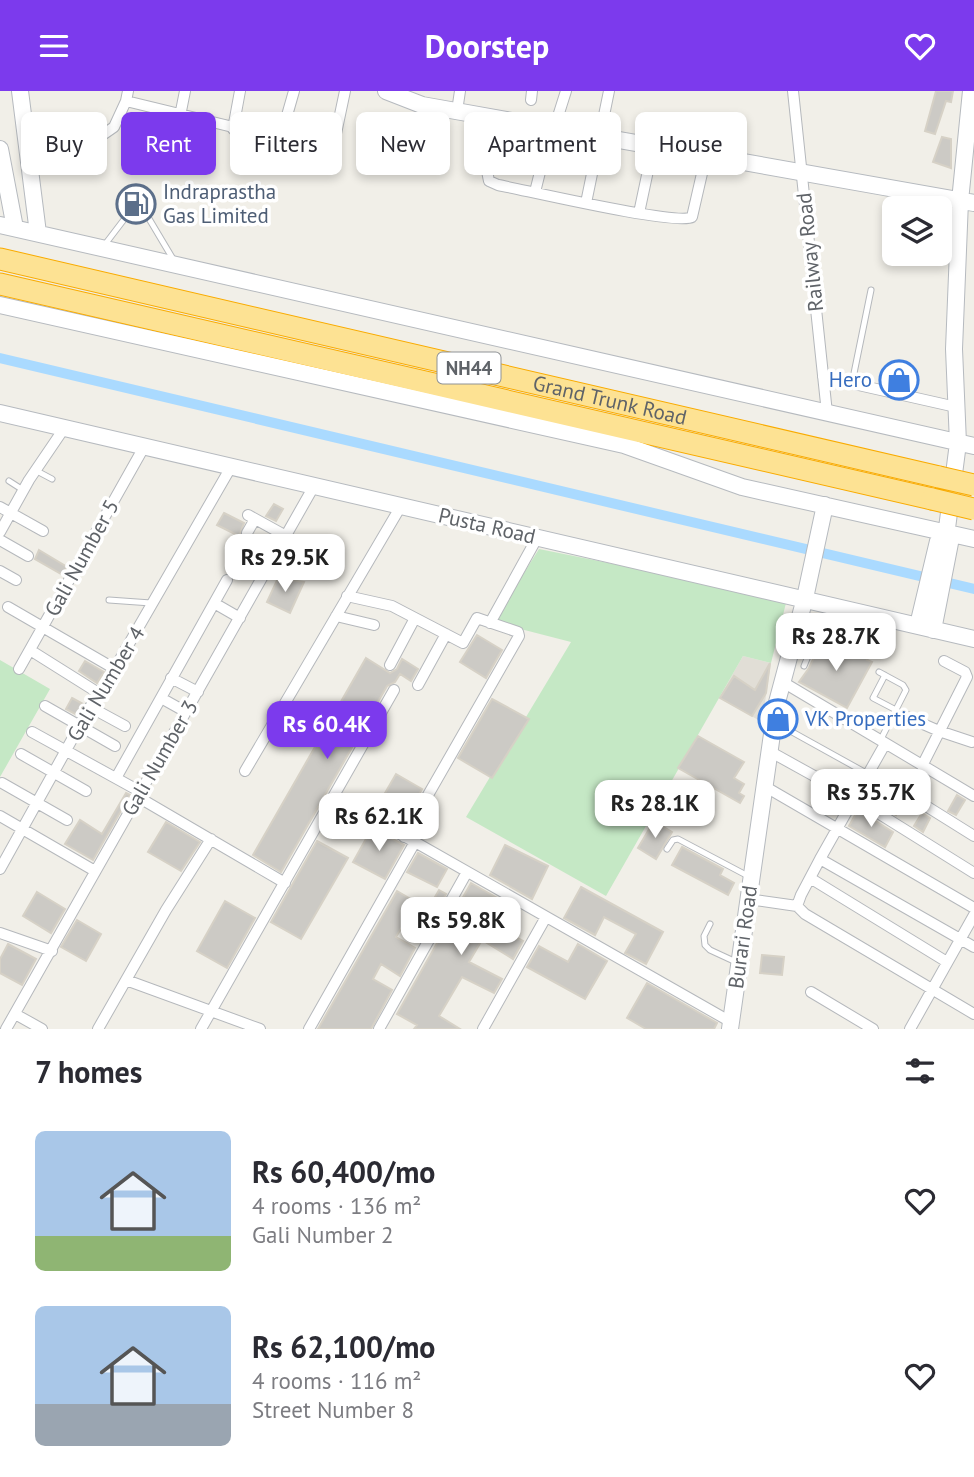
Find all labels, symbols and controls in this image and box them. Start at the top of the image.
text: Doorstep [425,25,549,67]
icon: menu [35,27,73,65]
icon: heart [901,27,939,65]
chip: Buy [21,112,107,175]
chip: Rent [121,112,216,175]
chip: Filters [230,112,342,175]
chip: New [356,112,450,175]
chip: Apartment [464,112,621,175]
chip: House [635,112,747,175]
place label: Indraprastha Gas Limited [163,178,276,229]
fuel station icon: Indraprastha Gas Limited [115,183,157,225]
street label: Railway Road [790,191,829,313]
map controls [882,196,952,266]
button: layers [882,196,952,266]
road number: NH44 [438,353,500,383]
shop icon: Hero [878,359,920,401]
place label: Hero [829,366,872,393]
street label: Grand Trunk Road [530,369,689,431]
street label: Gali Number 5 [38,495,125,621]
street label: Pusta Road [436,501,538,550]
pin: Rs 29.5K [213,535,357,594]
text: Rs 29.5K [241,542,329,571]
pin: Rs 28.7K [764,613,908,673]
street label: Gali Number 4 [61,621,150,746]
text: Rs 28.7K [792,621,880,650]
street label: Gali Number 3 [116,695,204,821]
shop icon: VK Properties [757,698,799,740]
pin: Rs 60.4K [255,701,399,761]
place label: VK Properties [804,705,926,732]
text: Rs 60.4K [283,709,371,738]
pin: Rs 35.7K [799,769,943,829]
text: Rs 35.7K [827,777,915,806]
pin: Rs 28.1K [583,781,727,840]
text: Rs 28.1K [611,788,699,817]
pin: Rs 62.1K [307,793,451,853]
text: Rs 62.1K [335,801,423,830]
street label: Burari Road [722,884,763,990]
pin: Rs 59.8K [389,897,533,957]
text: Rs 59.8K [417,905,505,934]
text: 7 homes [35,1052,143,1091]
icon: filters [901,1052,939,1090]
text: Rs 60,400/mo [252,1152,435,1191]
icon: home [91,1159,175,1243]
icon: heart [901,1182,939,1220]
text: 4 rooms · 136 m² [252,1191,421,1220]
text: Gali Number 2 [252,1220,394,1249]
text: Rs 62,100/mo [252,1327,435,1366]
icon: home [91,1334,175,1418]
icon: heart [901,1357,939,1395]
text: 4 rooms · 116 m² [252,1366,421,1395]
text: Street Number 8 [252,1395,414,1424]

